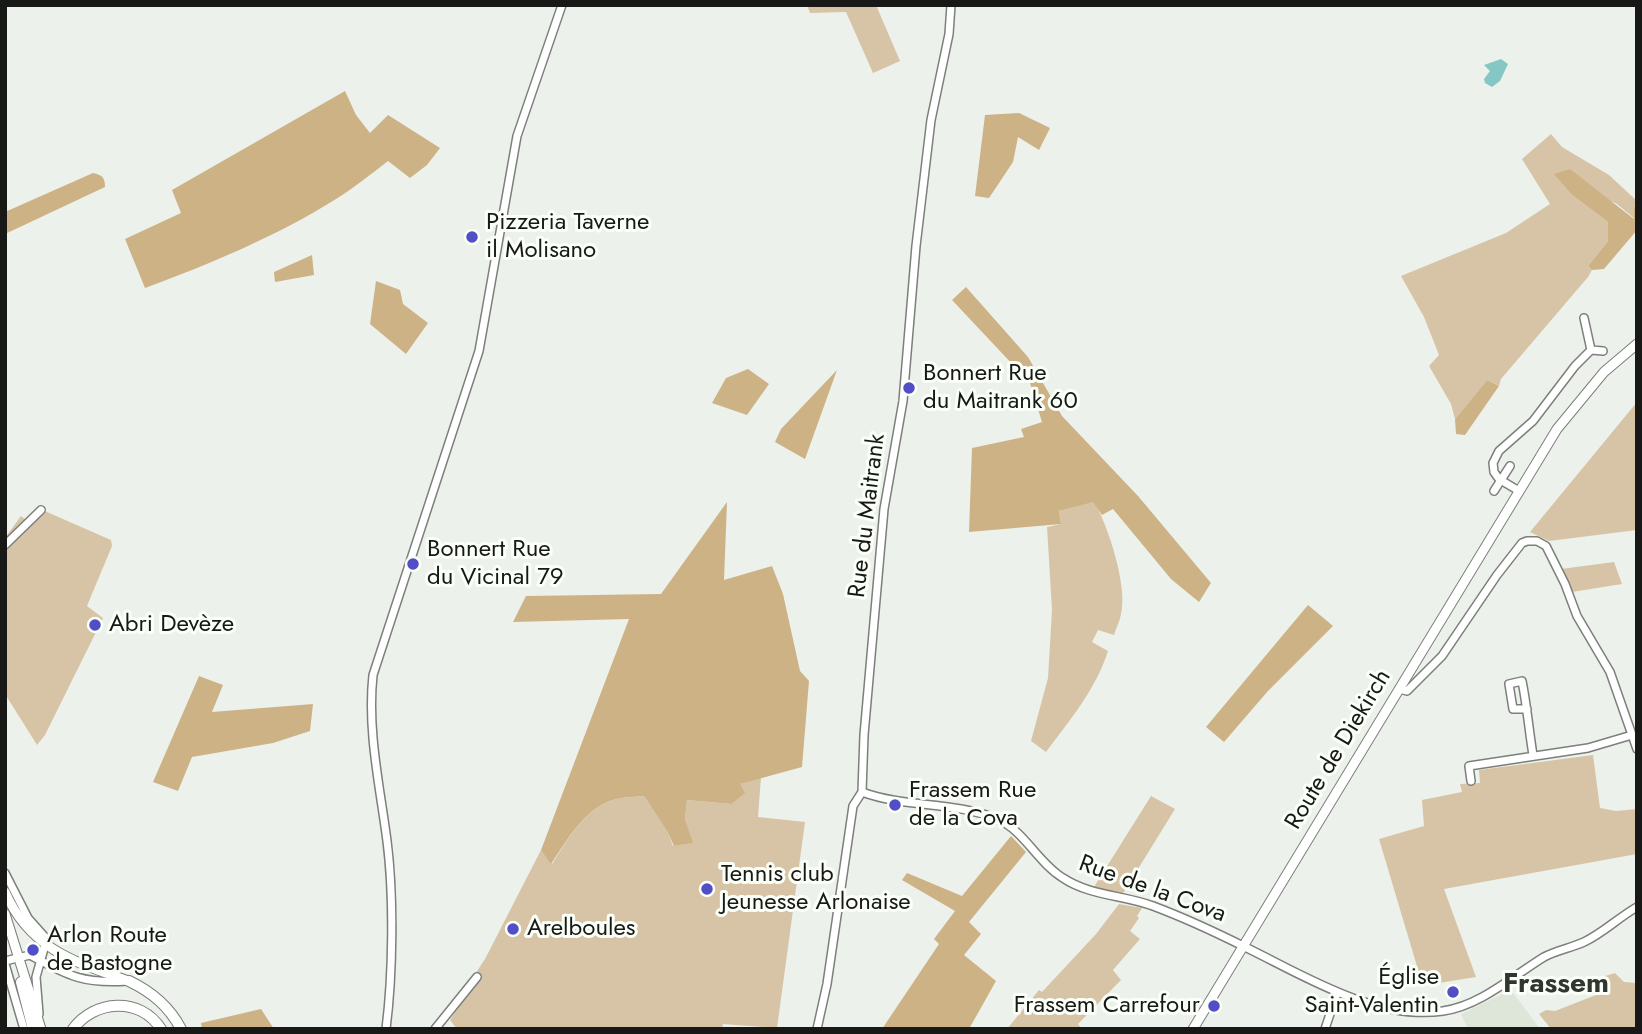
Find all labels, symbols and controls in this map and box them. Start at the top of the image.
place label: Pizzeria Taverne il Molisano [486,209,649,265]
marker: Pizzeria Taverne il Molisano [464,229,480,245]
place label: Bonnert Rue du Maitrank 60 [923,360,1078,416]
marker: Bonnert Rue du Maitrank 60 [901,380,917,396]
street label: Rue du Maitrank [844,432,892,600]
place label: Bonnert Rue du Vicinal 79 [427,536,564,592]
marker: Bonnert Rue du Vicinal 79 [405,556,421,572]
place label: Abri Devèze [109,611,234,639]
marker: Abri Devèze [87,617,103,633]
street label: Route de Diekirch [1280,665,1398,835]
place label: Frassem Rue de la Cova [909,777,1036,833]
marker: Frassem Rue de la Cova [887,797,903,813]
street label: Rue de la Cova [1075,850,1229,930]
place label: Tennis club Jeunesse Arlonaise [721,861,911,917]
marker: Tennis club Jeunesse Arlonaise [699,881,715,897]
place label: Arelboules [527,915,636,943]
marker: Arelboules [505,921,521,937]
place label: Arlon Route de Bastogne [47,922,172,978]
marker: Arlon Route de Bastogne [25,942,41,958]
place label: Église Saint-Valentin [1305,964,1439,1020]
district label: Frassem [1503,968,1609,1002]
marker: Église Saint-Valentin [1445,984,1461,1000]
place label: Frassem Carrefour [1014,992,1200,1020]
marker: Frassem Carrefour [1206,998,1222,1014]

